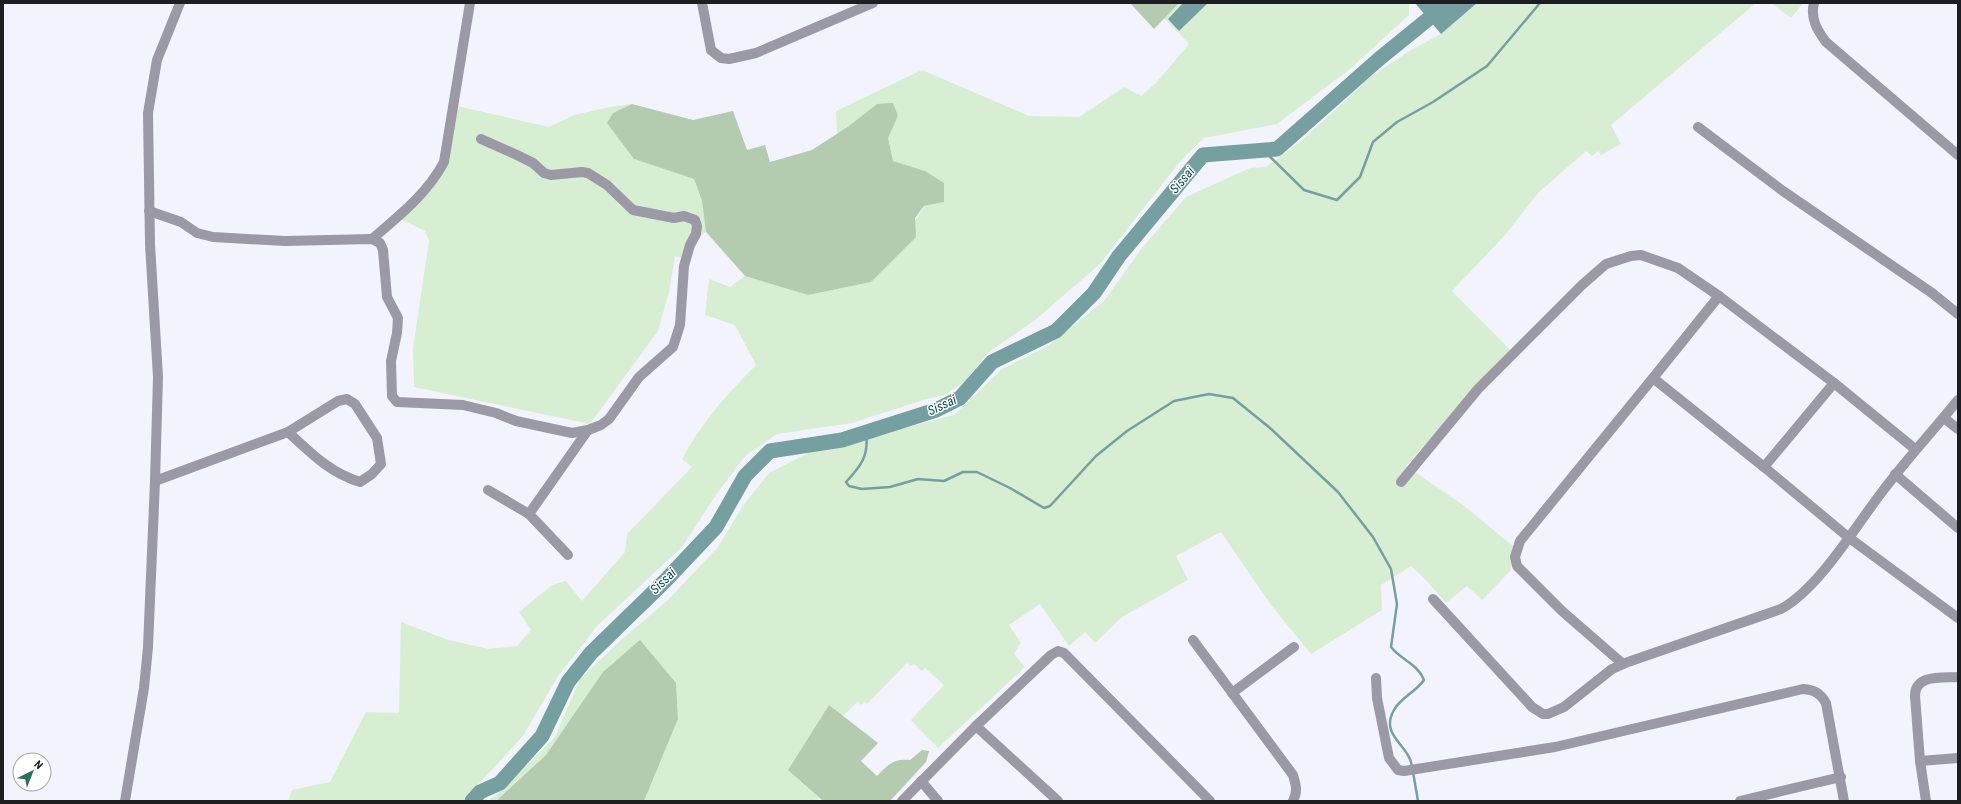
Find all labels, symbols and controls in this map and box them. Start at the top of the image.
water label: Sissai [1167,164,1197,196]
water label: Sissai [925,392,959,418]
water label: Sissai [647,565,679,597]
north arrow [12,752,52,792]
text: N [32,758,46,772]

